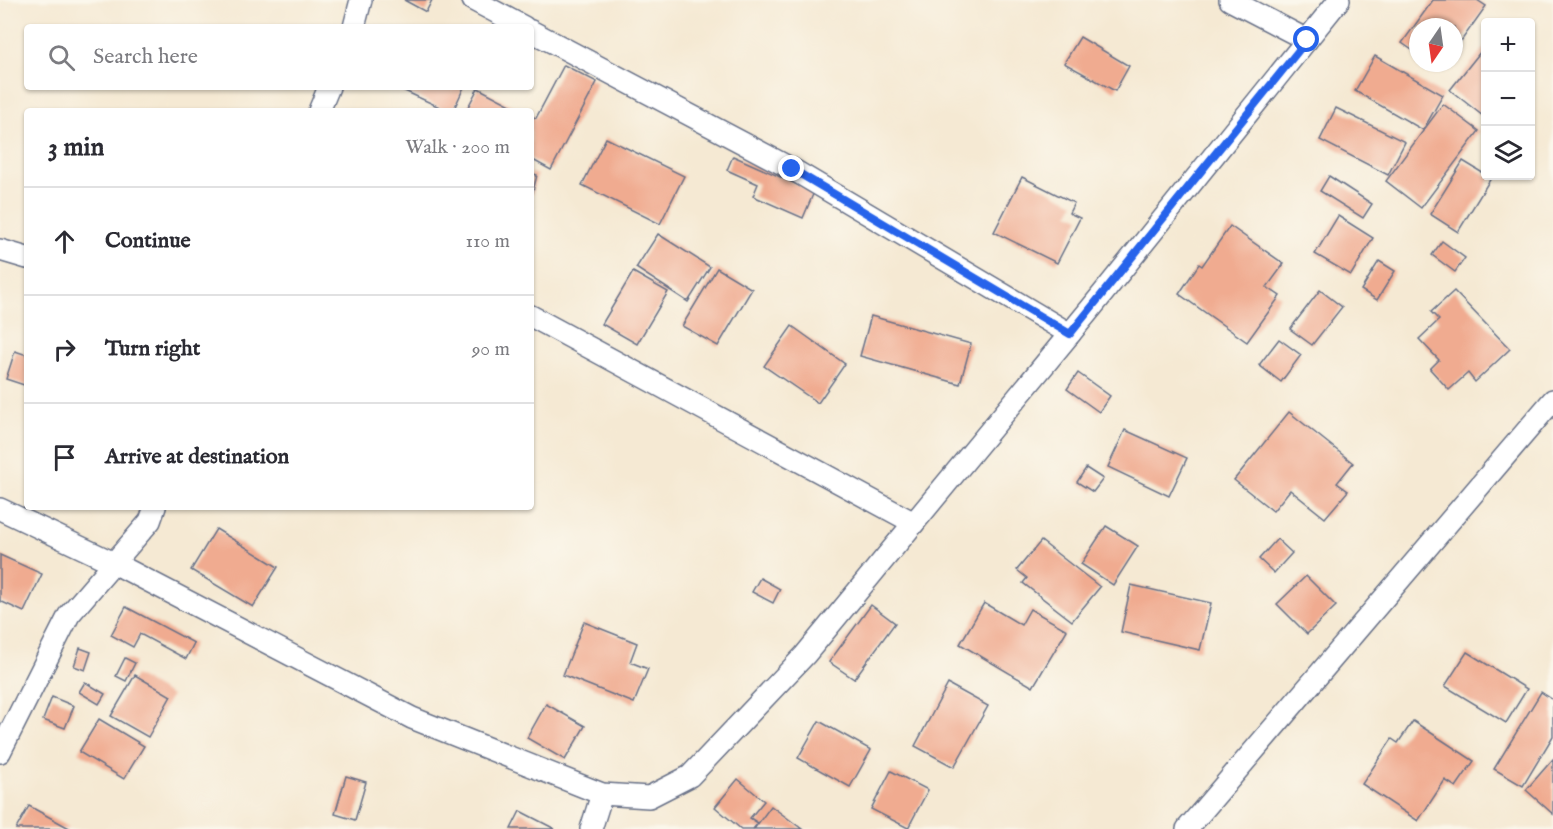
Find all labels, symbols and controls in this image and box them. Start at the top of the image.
north arrow [1409,18,1463,72]
map controls [1481,18,1535,180]
button: + [1481,18,1535,72]
search box [24,24,534,90]
route start [1293,26,1319,52]
icon: search [45,41,78,74]
text: Search here [93,43,198,71]
button: − [1481,72,1535,126]
button: layers [1481,126,1535,180]
text: 3 min [48,131,104,164]
text: Walk · 200 m [405,135,510,160]
route end [778,155,804,181]
icon: ahead [48,225,81,258]
text: Continue [105,227,191,255]
text: 110 m [466,229,510,254]
icon: right [48,333,81,366]
text: Turn right [105,335,200,363]
text: 90 m [472,337,510,362]
icon: arrive [48,441,81,474]
text: Arrive at destination [105,443,289,471]

